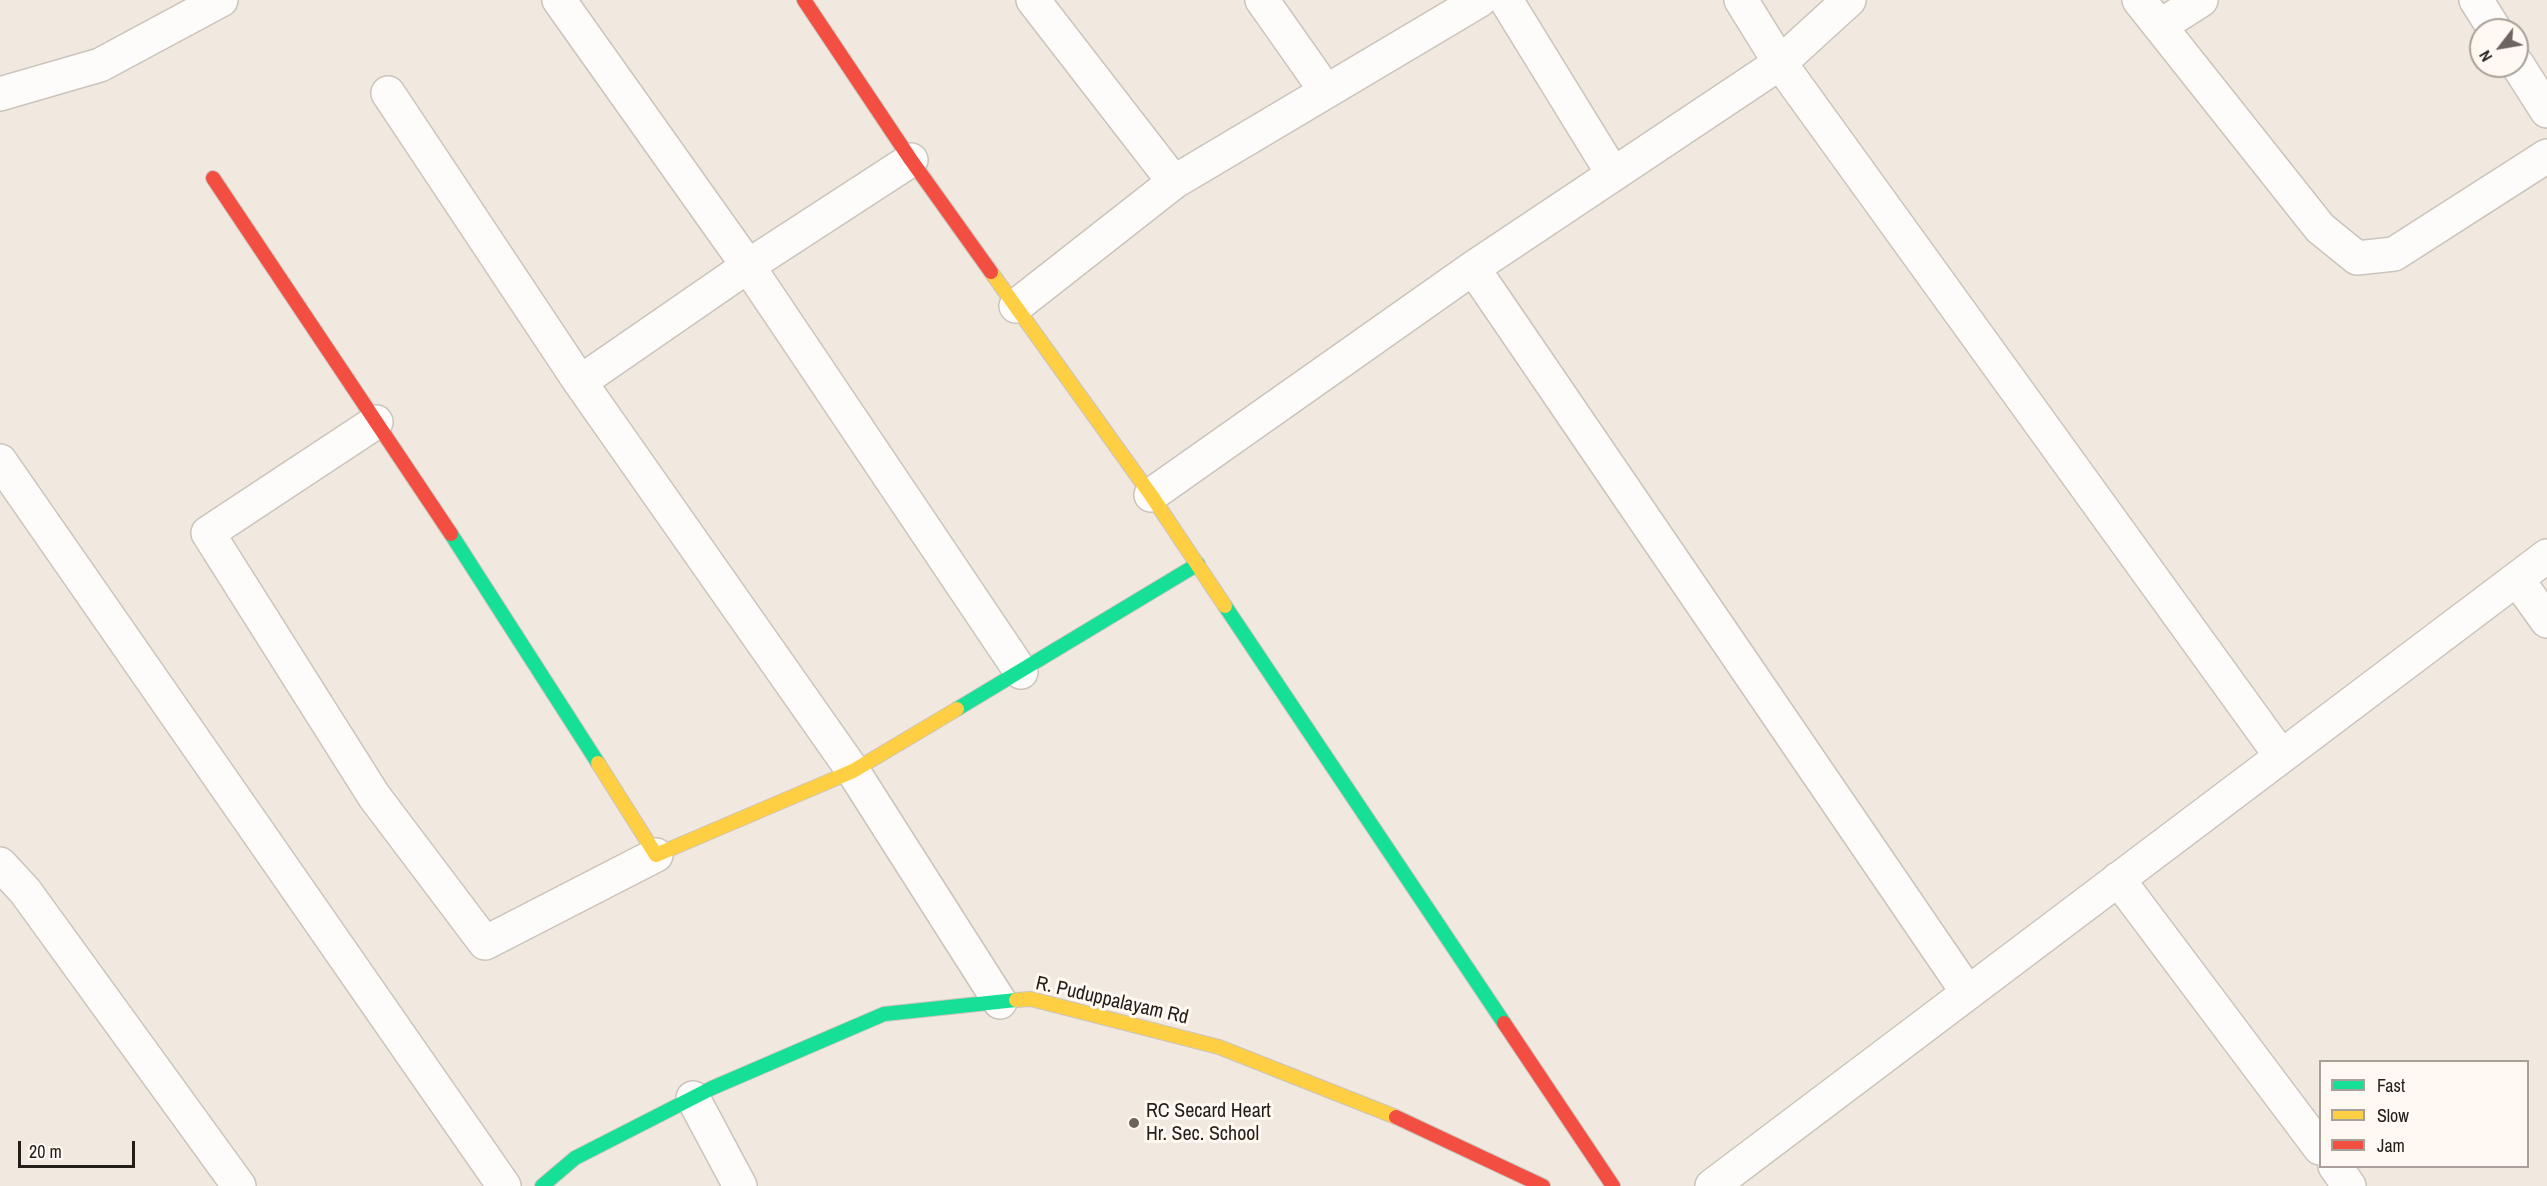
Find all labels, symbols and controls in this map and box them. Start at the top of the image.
north arrow [2469,18,2529,78]
text: N [2473,47,2497,66]
street label: R. Puduppalayam Rd [1033,972,1191,1030]
legend [2319,1060,2529,1168]
text: Fast [2377,1073,2405,1098]
place label: RC Secard Heart Hr. Sec. School [1146,1100,1271,1147]
text: Slow [2377,1103,2409,1128]
marker: RC Secard Heart Hr. Sec. School [1127,1116,1141,1130]
scale bar [21,1129,138,1167]
text: Jam [2377,1133,2405,1158]
text: 20 m [29,1139,62,1164]

